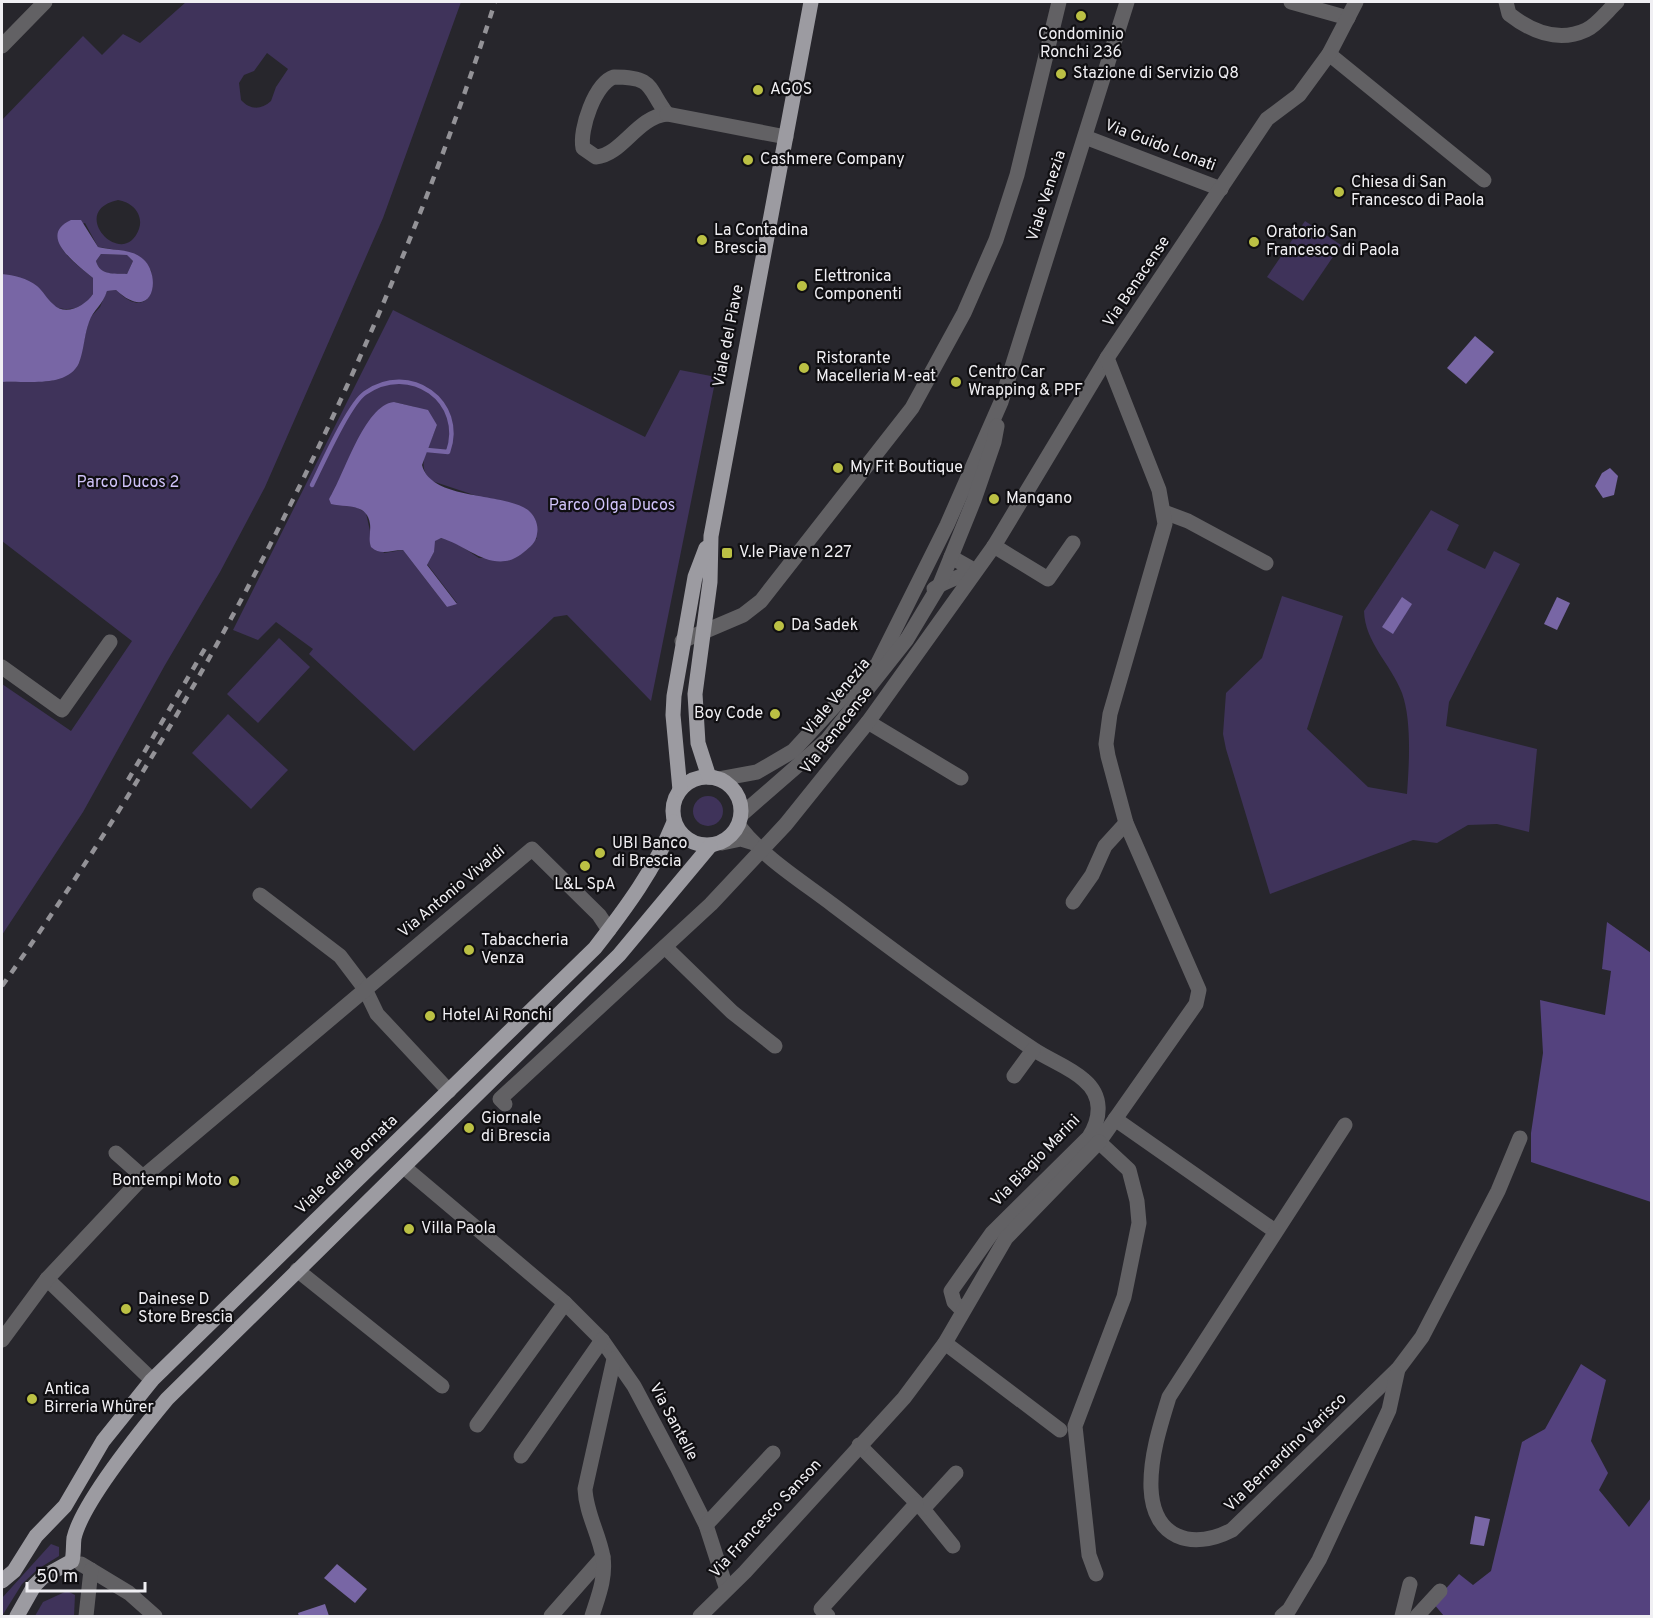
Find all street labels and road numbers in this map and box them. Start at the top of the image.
street label: Via Guido Lonati [1102,116,1218,176]
street label: Viale Venezia [1023,148,1071,244]
street label: Via Benacense [1099,233,1175,331]
street label: Viale del Piave [709,283,749,389]
street label: Viale Venezia [799,654,875,740]
street label: Via Benacense [797,683,877,779]
street label: Via Antonio Vivaldi [394,841,510,943]
street label: Viale della Bornata [292,1111,402,1219]
street label: Via Biagio Marini [987,1111,1085,1211]
street label: Via Santelle [644,1380,702,1464]
street label: Via Bernardino Varisco [1221,1389,1351,1517]
street label: Via Francesco Sanson [706,1455,826,1583]

